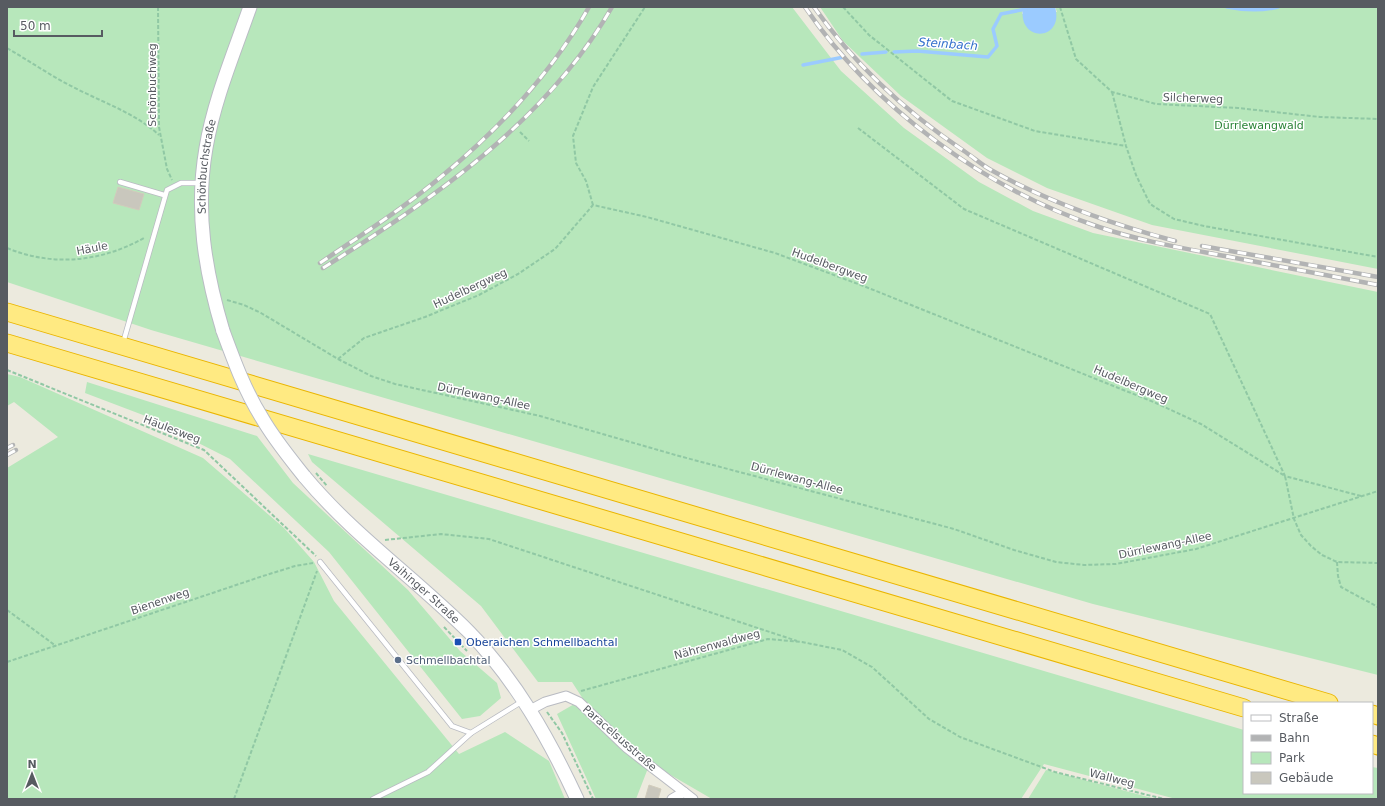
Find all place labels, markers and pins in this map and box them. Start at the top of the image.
place label: Oberaichen Schmellbachtal [466,636,617,649]
marker: Oberaichen Schmellbachtal [453,637,463,647]
place label: Schmellbachtal [406,654,490,667]
marker: Schmellbachtal [393,655,403,665]

